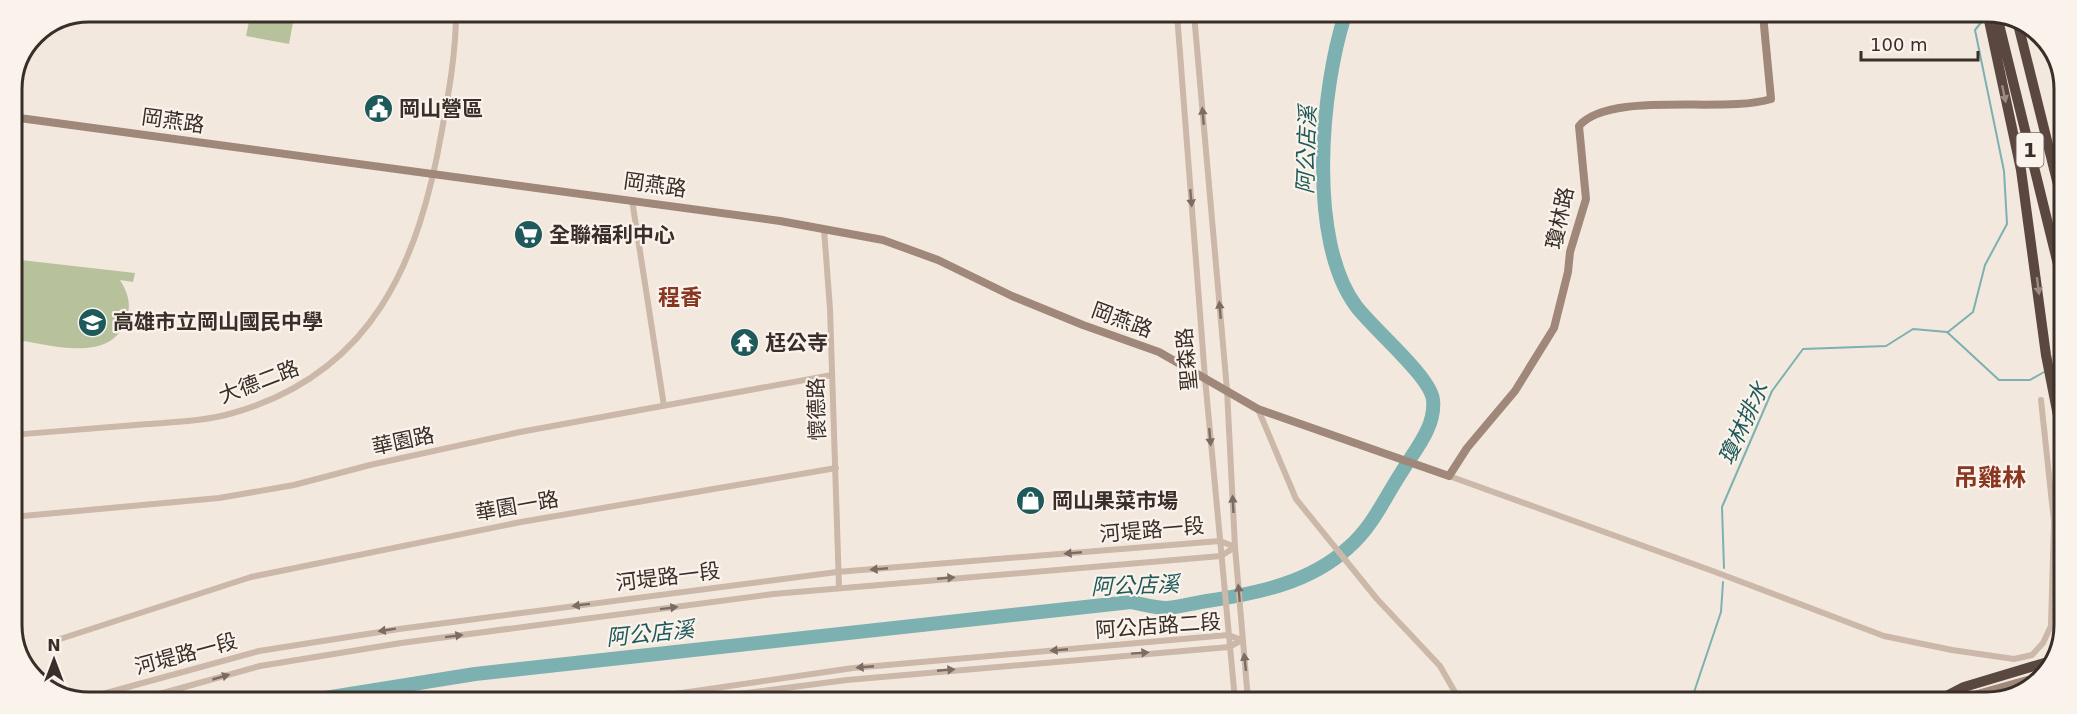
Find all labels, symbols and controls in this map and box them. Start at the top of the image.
scale bar [1861,24,1978,62]
text: 100 m [1870,34,1928,55]
one-way arrow [2000,84,2010,103]
public building icon: 岡山營區 [362,93,394,125]
place label: 岡山營區 [399,97,483,121]
water label: 阿公店溪 [1292,103,1321,194]
street label: 岡燕路 [140,105,206,137]
one-way arrow [1198,106,1208,125]
road number: 1 [2016,133,2044,167]
street label: 岡燕路 [622,169,688,201]
street label: 瓊林路 [1542,185,1578,251]
one-way arrow [1186,189,1196,208]
supermarket icon: 全聯福利中心 [512,219,544,251]
place label: 全聯福利中心 [549,223,675,247]
one-way arrow [2033,276,2042,295]
district label: 程香 [658,285,702,310]
street label: 岡燕路 [1088,298,1156,342]
one-way arrow [1215,300,1225,319]
school or university icon: 高雄市立岡山國民中學 [76,306,108,338]
place label: 高雄市立岡山國民中學 [113,310,323,334]
temple icon: 尪公寺 [728,327,760,359]
street label: 聖森路 [1172,327,1202,391]
place label: 尪公寺 [765,331,828,355]
street label: 大德二路 [215,356,303,408]
street label: 懷德路 [804,377,830,441]
water label: 瓊林排水 [1714,377,1774,468]
street label: 華園路 [370,423,436,459]
one-way arrow [1206,427,1215,446]
district label: 吊雞林 [1954,464,2026,492]
shop icon: 岡山果菜市場 [1015,485,1047,517]
street label: 華園一路 [474,487,560,525]
place label: 岡山果菜市場 [1052,489,1178,513]
one-way arrow [1228,495,1237,514]
street label: 河堤路一段 [1099,513,1205,547]
one-way arrow [1063,549,1082,558]
street label: 河堤路一段 [614,559,722,595]
one-way arrow [869,564,888,574]
water label: 阿公店溪 [1091,571,1182,600]
one-way arrow [936,574,955,583]
one-way arrow [1234,584,1244,603]
one-way arrow [571,601,590,610]
one-way arrow [659,603,678,612]
street label: 阿公店路二段 [1094,610,1222,642]
water label: 阿公店溪 [605,616,698,651]
one-way arrow [378,626,397,635]
street label: 河堤路一段 [132,629,240,679]
north arrow [24,630,84,690]
one-way arrow [445,631,464,640]
text: N [47,636,61,655]
one-way arrow [1050,645,1069,655]
one-way arrow [1131,649,1150,658]
one-way arrow [1240,653,1250,672]
one-way arrow [855,662,874,672]
one-way arrow [936,665,955,675]
one-way arrow [212,672,230,681]

